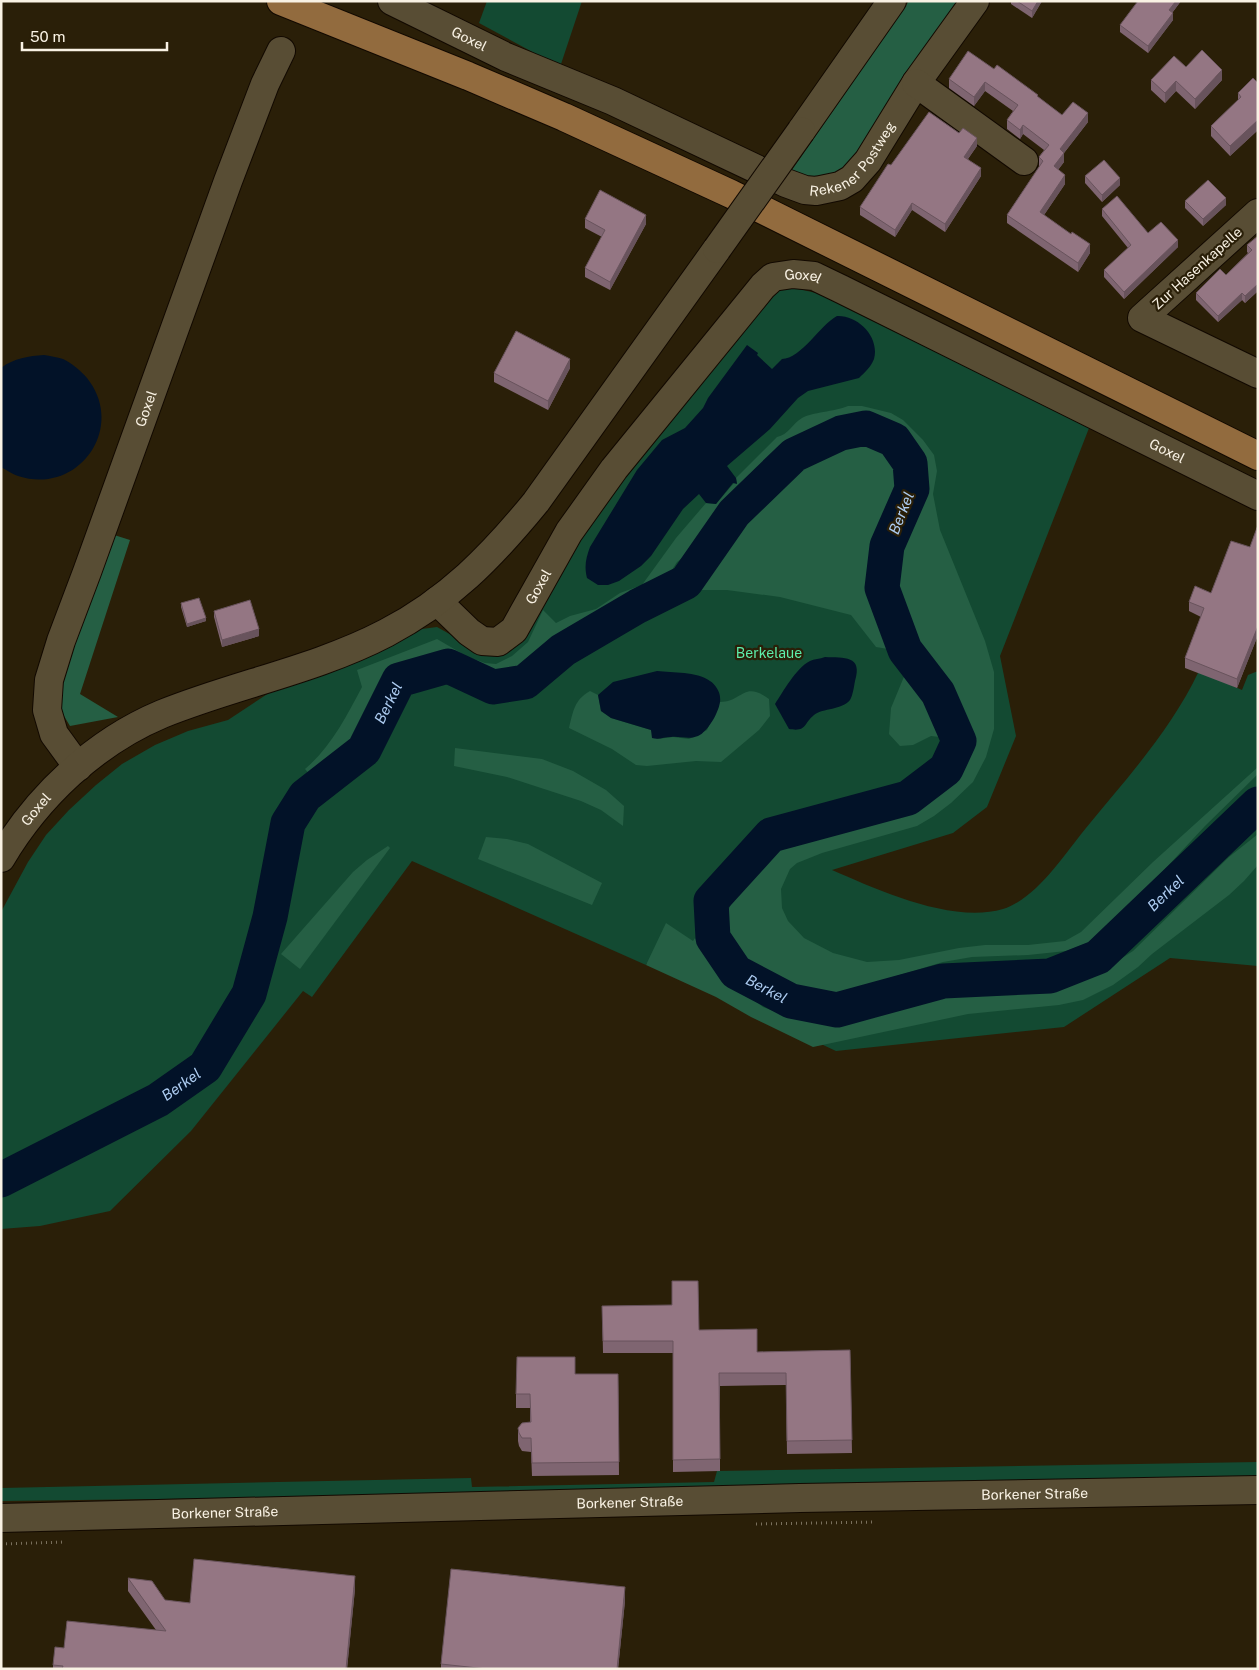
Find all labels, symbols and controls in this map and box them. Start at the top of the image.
scale bar [22,20,168,52]
street label: Goxel [449,23,490,54]
text: 50 m [30,28,65,45]
street label: Rekener Postweg [809,118,899,199]
street label: Zur Hasenkapelle [1149,224,1245,312]
street label: Goxel [783,266,825,287]
street label: Goxel [132,388,160,429]
street label: Goxel [1147,435,1187,466]
water label: Berkel [885,489,917,537]
street label: Goxel [522,566,554,607]
park label: Berkelaue [736,645,802,661]
water label: Berkel [370,679,405,726]
street label: Goxel [18,790,54,829]
water label: Berkel [1143,871,1187,914]
water label: Berkel [743,970,790,1006]
water label: Berkel [158,1064,204,1104]
street label: Borkener Straße [981,1485,1088,1503]
street label: Borkener Straße [576,1493,684,1512]
street label: Borkener Straße [171,1503,279,1522]

